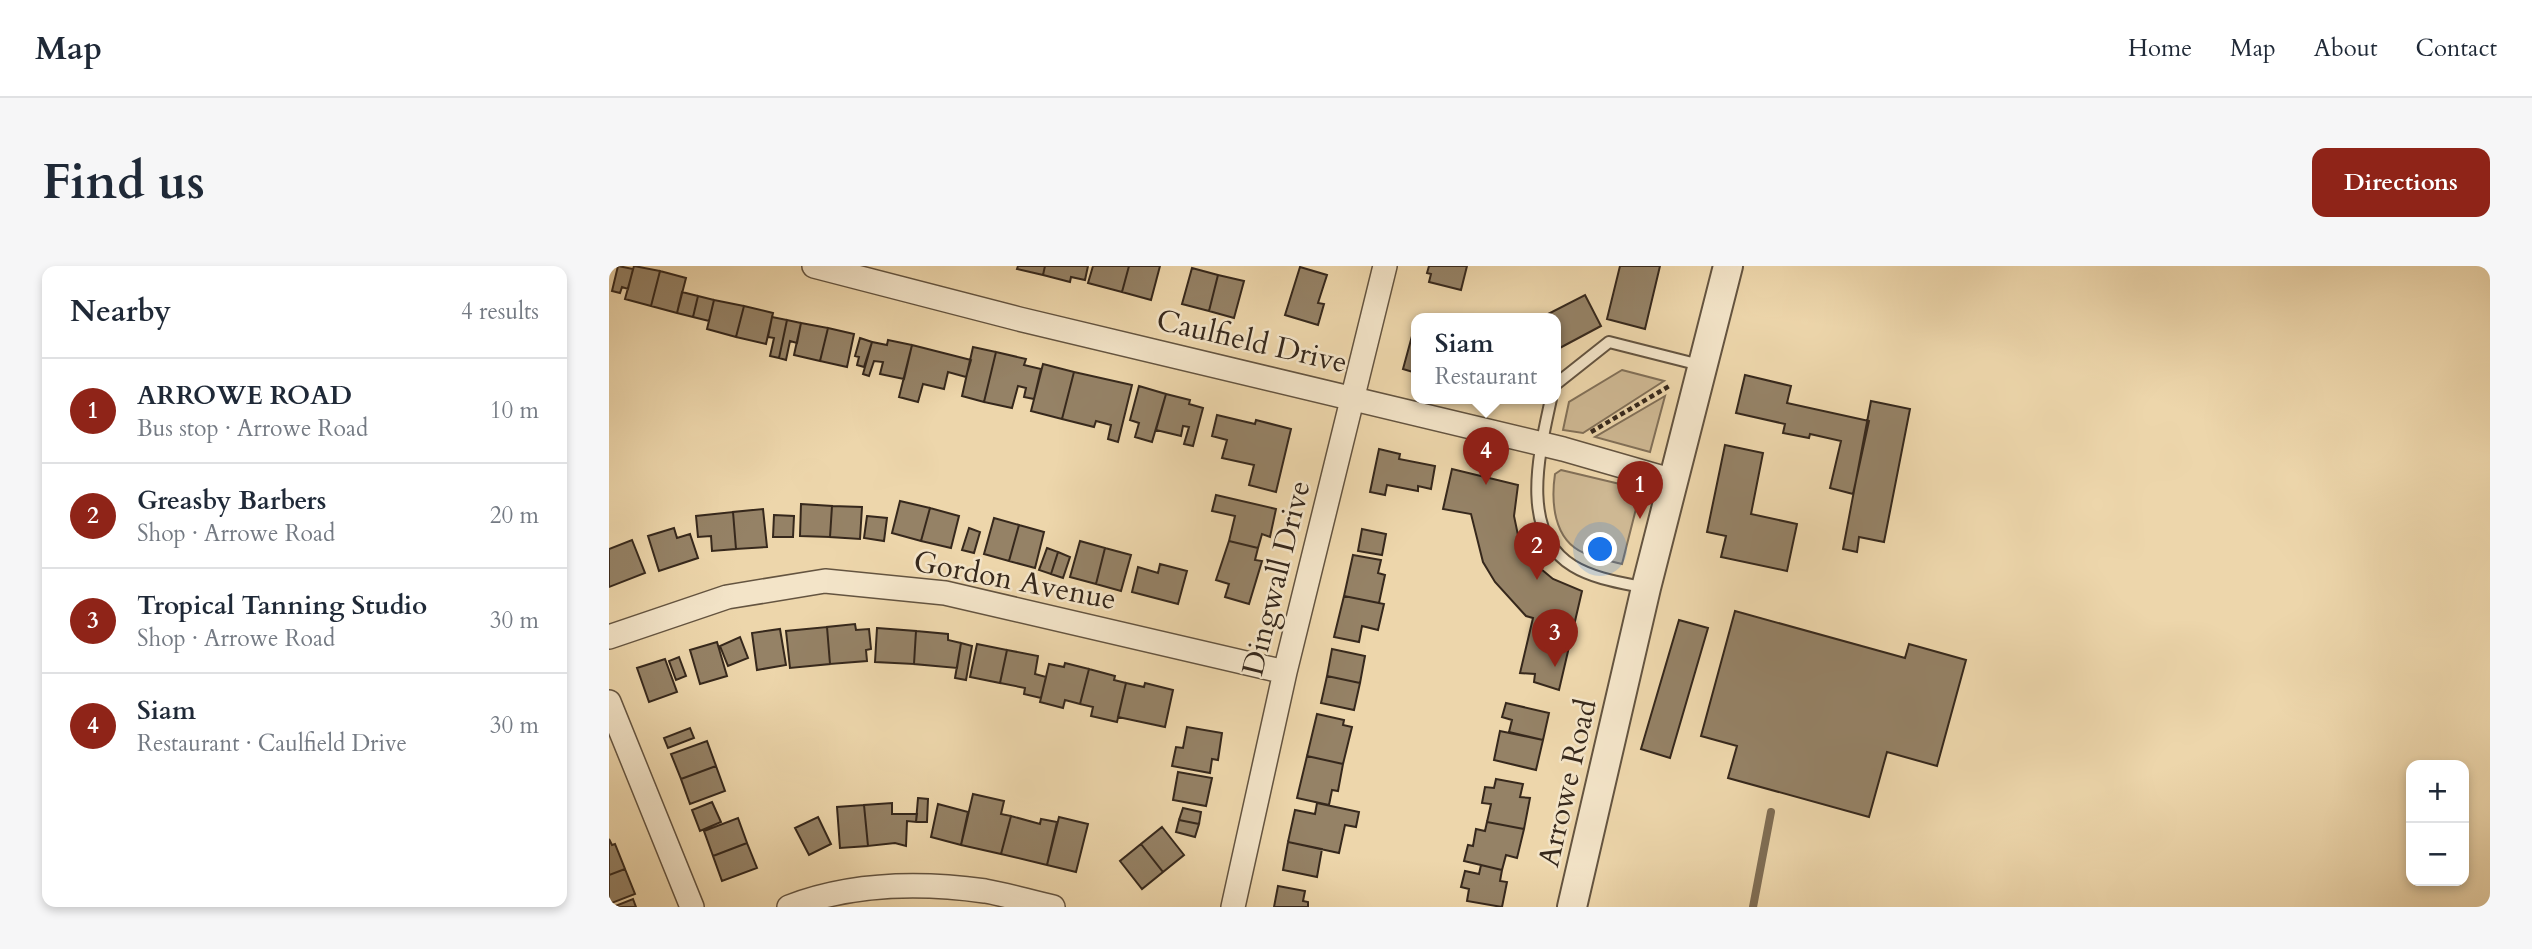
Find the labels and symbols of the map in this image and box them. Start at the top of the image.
street label: Caulfield Drive [1152,300,1351,383]
pin: 4 [1463,427,1509,485]
pin: 1 [1617,461,1663,519]
street label: Dingwall Drive [1232,476,1321,680]
pin: 2 [1514,522,1560,580]
your location [1583,532,1617,566]
street label: Gordon Avenue [910,541,1120,620]
pin: 3 [1532,609,1578,667]
street label: Arrowe Road [1528,695,1607,871]

